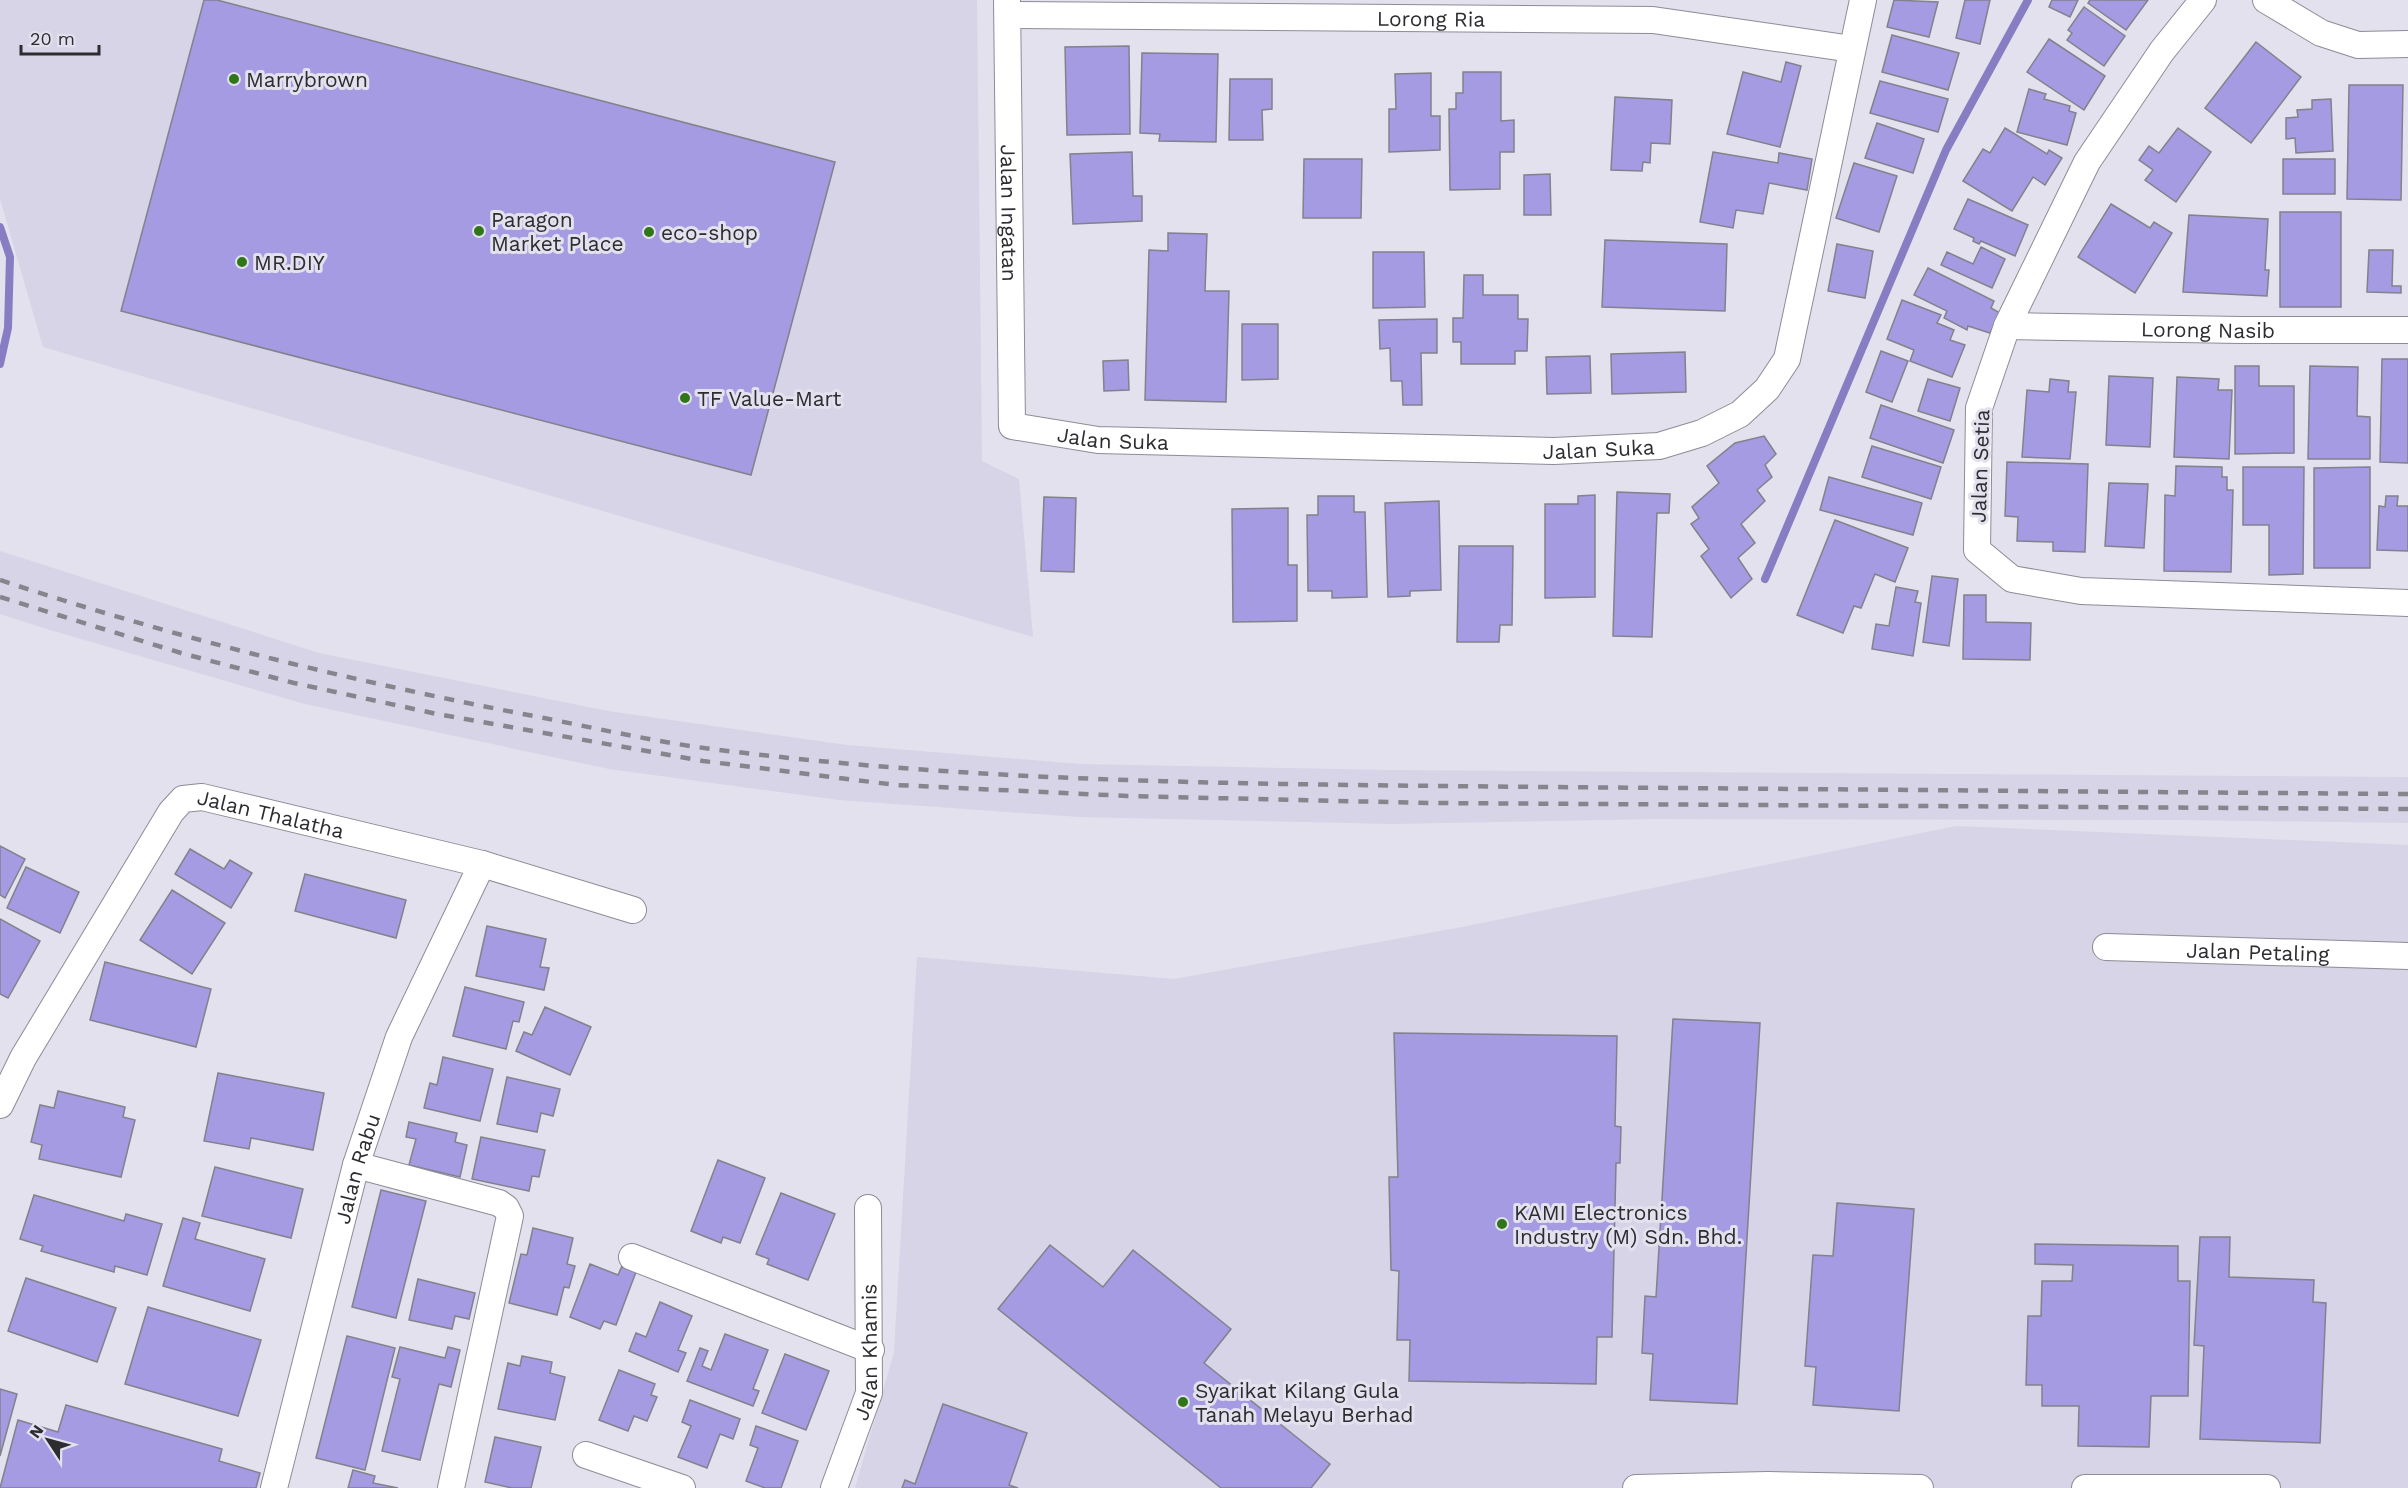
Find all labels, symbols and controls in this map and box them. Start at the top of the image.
street label: Lorong Ria [1377,5,1485,31]
scale bar [21,18,99,56]
text: 20 m [30,28,75,49]
place label: Marrybrown [246,67,368,92]
marker: Marrybrown [227,72,241,86]
street label: Jalan Ingatan [996,144,1023,282]
place label: Paragon Market Place [491,207,624,256]
place label: eco-shop [661,220,758,245]
marker: Paragon Market Place [472,224,486,238]
marker: eco-shop [642,225,656,239]
place label: MR.DIY [254,250,325,275]
marker: MR.DIY [235,255,249,269]
street label: Lorong Nasib [2141,316,2275,343]
place label: TF Value-Mart [697,386,842,411]
marker: TF Value-Mart [678,391,692,405]
street label: Jalan Setia [1966,409,1994,523]
street label: Jalan Suka [1055,421,1169,454]
street label: Jalan Suka [1542,434,1655,464]
street label: Jalan Thalatha [195,784,347,843]
street label: Jalan Petaling [2186,937,2331,966]
street label: Jalan Rabu [329,1110,385,1226]
place label: KAMI Electronics Industry (M) Sdn. Bhd. [1514,1200,1742,1249]
marker: KAMI Electronics Industry (M) Sdn. Bhd. [1495,1217,1509,1231]
street label: Jalan Khamis [848,1284,882,1423]
place label: Syarikat Kilang Gula Tanah Melayu Berhad [1195,1378,1413,1427]
marker: Syarikat Kilang Gula Tanah Melayu Berhad [1176,1395,1190,1409]
north arrow [18,1410,78,1470]
text: N [25,1421,47,1442]

